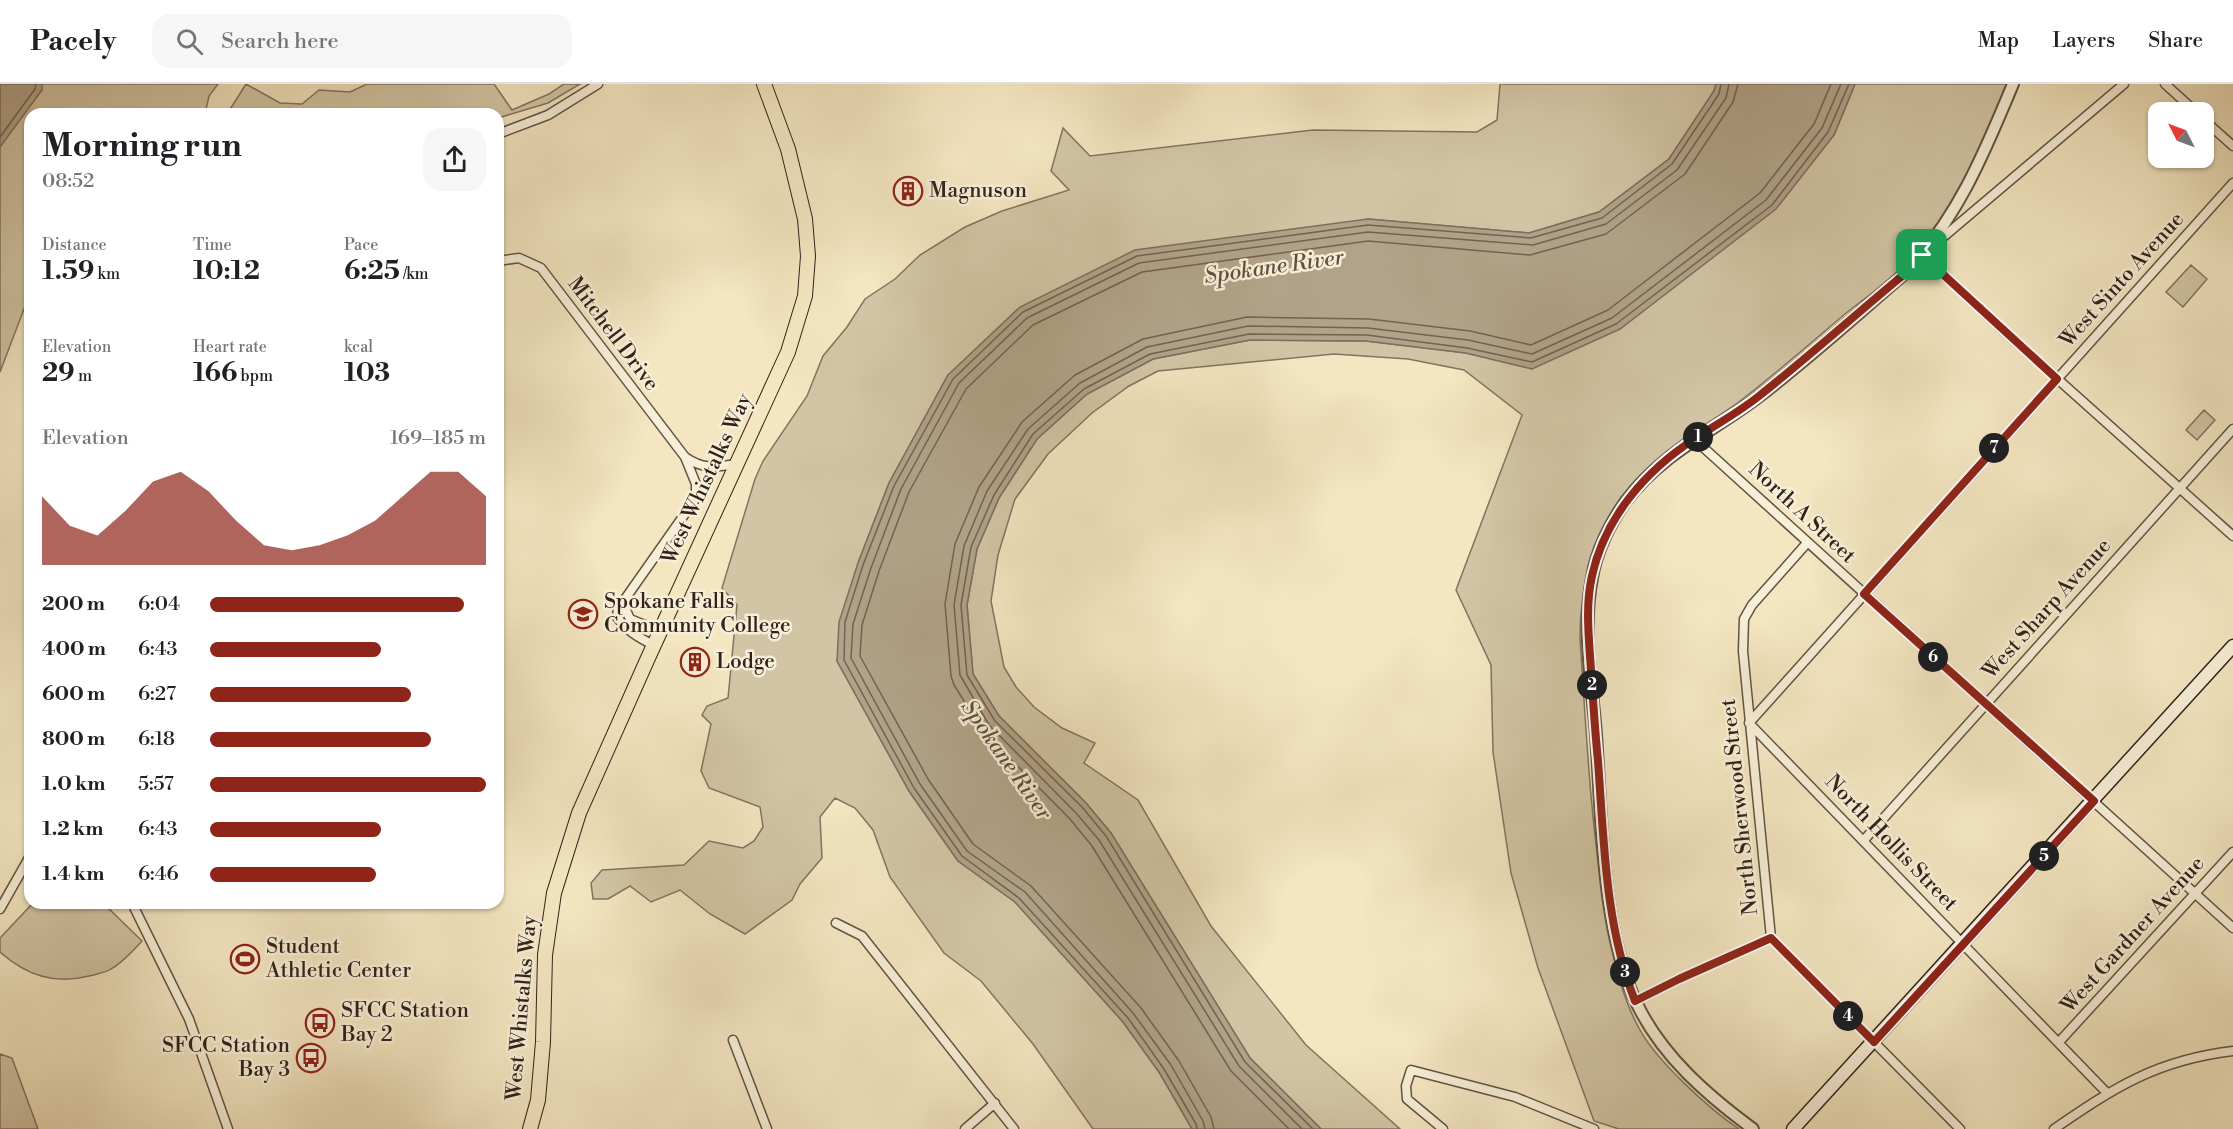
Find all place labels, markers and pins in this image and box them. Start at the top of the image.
building icon: Magnuson [892,175,924,207]
place label: Magnuson [929,178,1028,204]
pin [1896,229,1947,280]
pin: 1 [1683,422,1713,452]
pin: 7 [1979,433,2009,463]
place label: Spokane Falls Community College [604,589,791,639]
school or university icon: Spokane Falls Community College [567,598,599,630]
pin: 6 [1918,642,1948,672]
building icon: Lodge [679,646,711,678]
place label: Lodge [716,649,775,675]
pin: 2 [1577,670,1607,700]
pin: 5 [2029,841,2059,871]
place label: Student Athletic Center [265,934,411,984]
sports icon: Student Athletic Center [229,943,261,975]
pin: 3 [1610,957,1640,987]
place label: SFCC Station Bay 2 [340,998,470,1048]
pin: 4 [1833,1001,1863,1031]
bus stop icon: SFCC Station Bay 2 [304,1007,336,1039]
place label: SFCC Station Bay 3 [162,1033,290,1083]
bus stop icon: SFCC Station Bay 3 [295,1042,327,1074]

